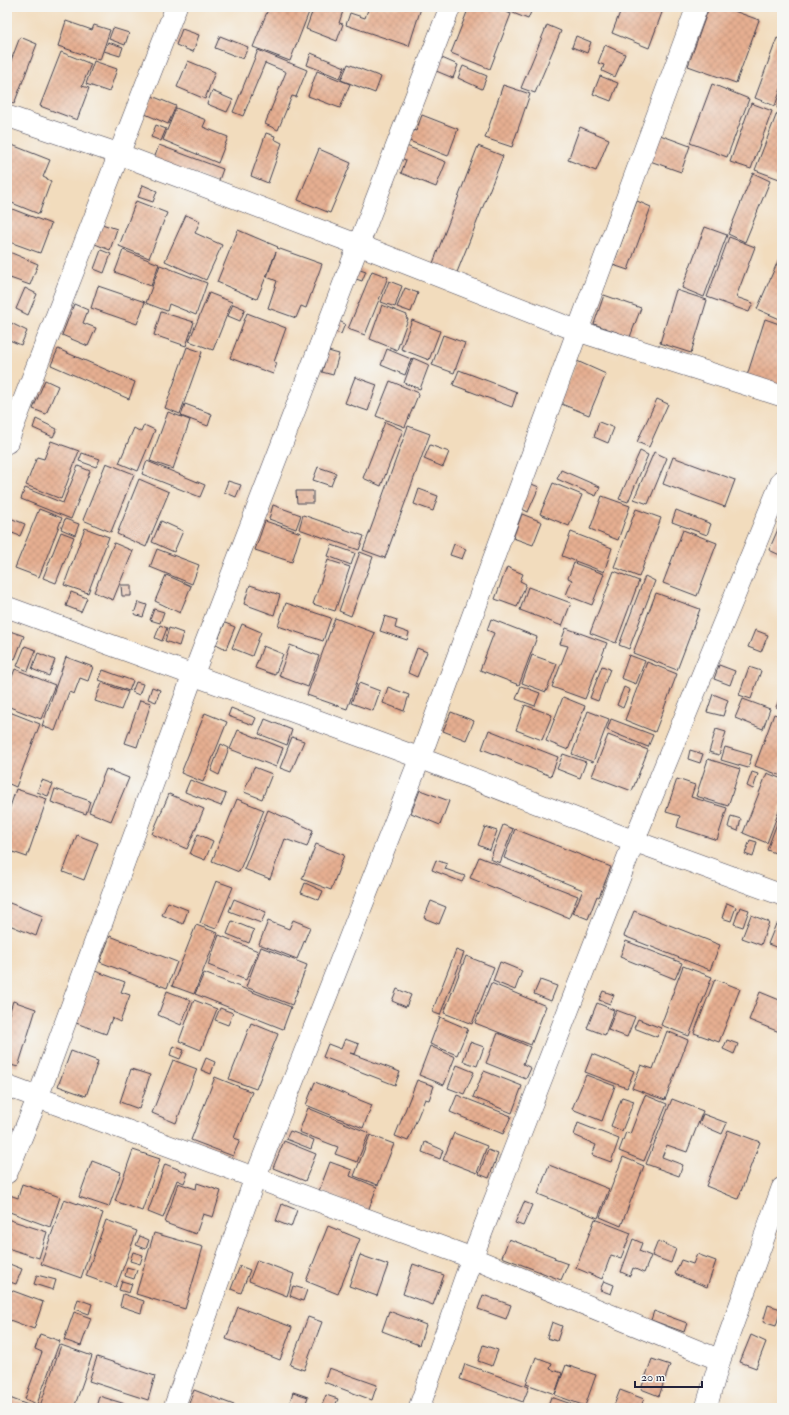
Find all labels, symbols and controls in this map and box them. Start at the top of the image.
scale bar [635,1363,702,1389]
text: 20 m [641,1370,666,1385]

